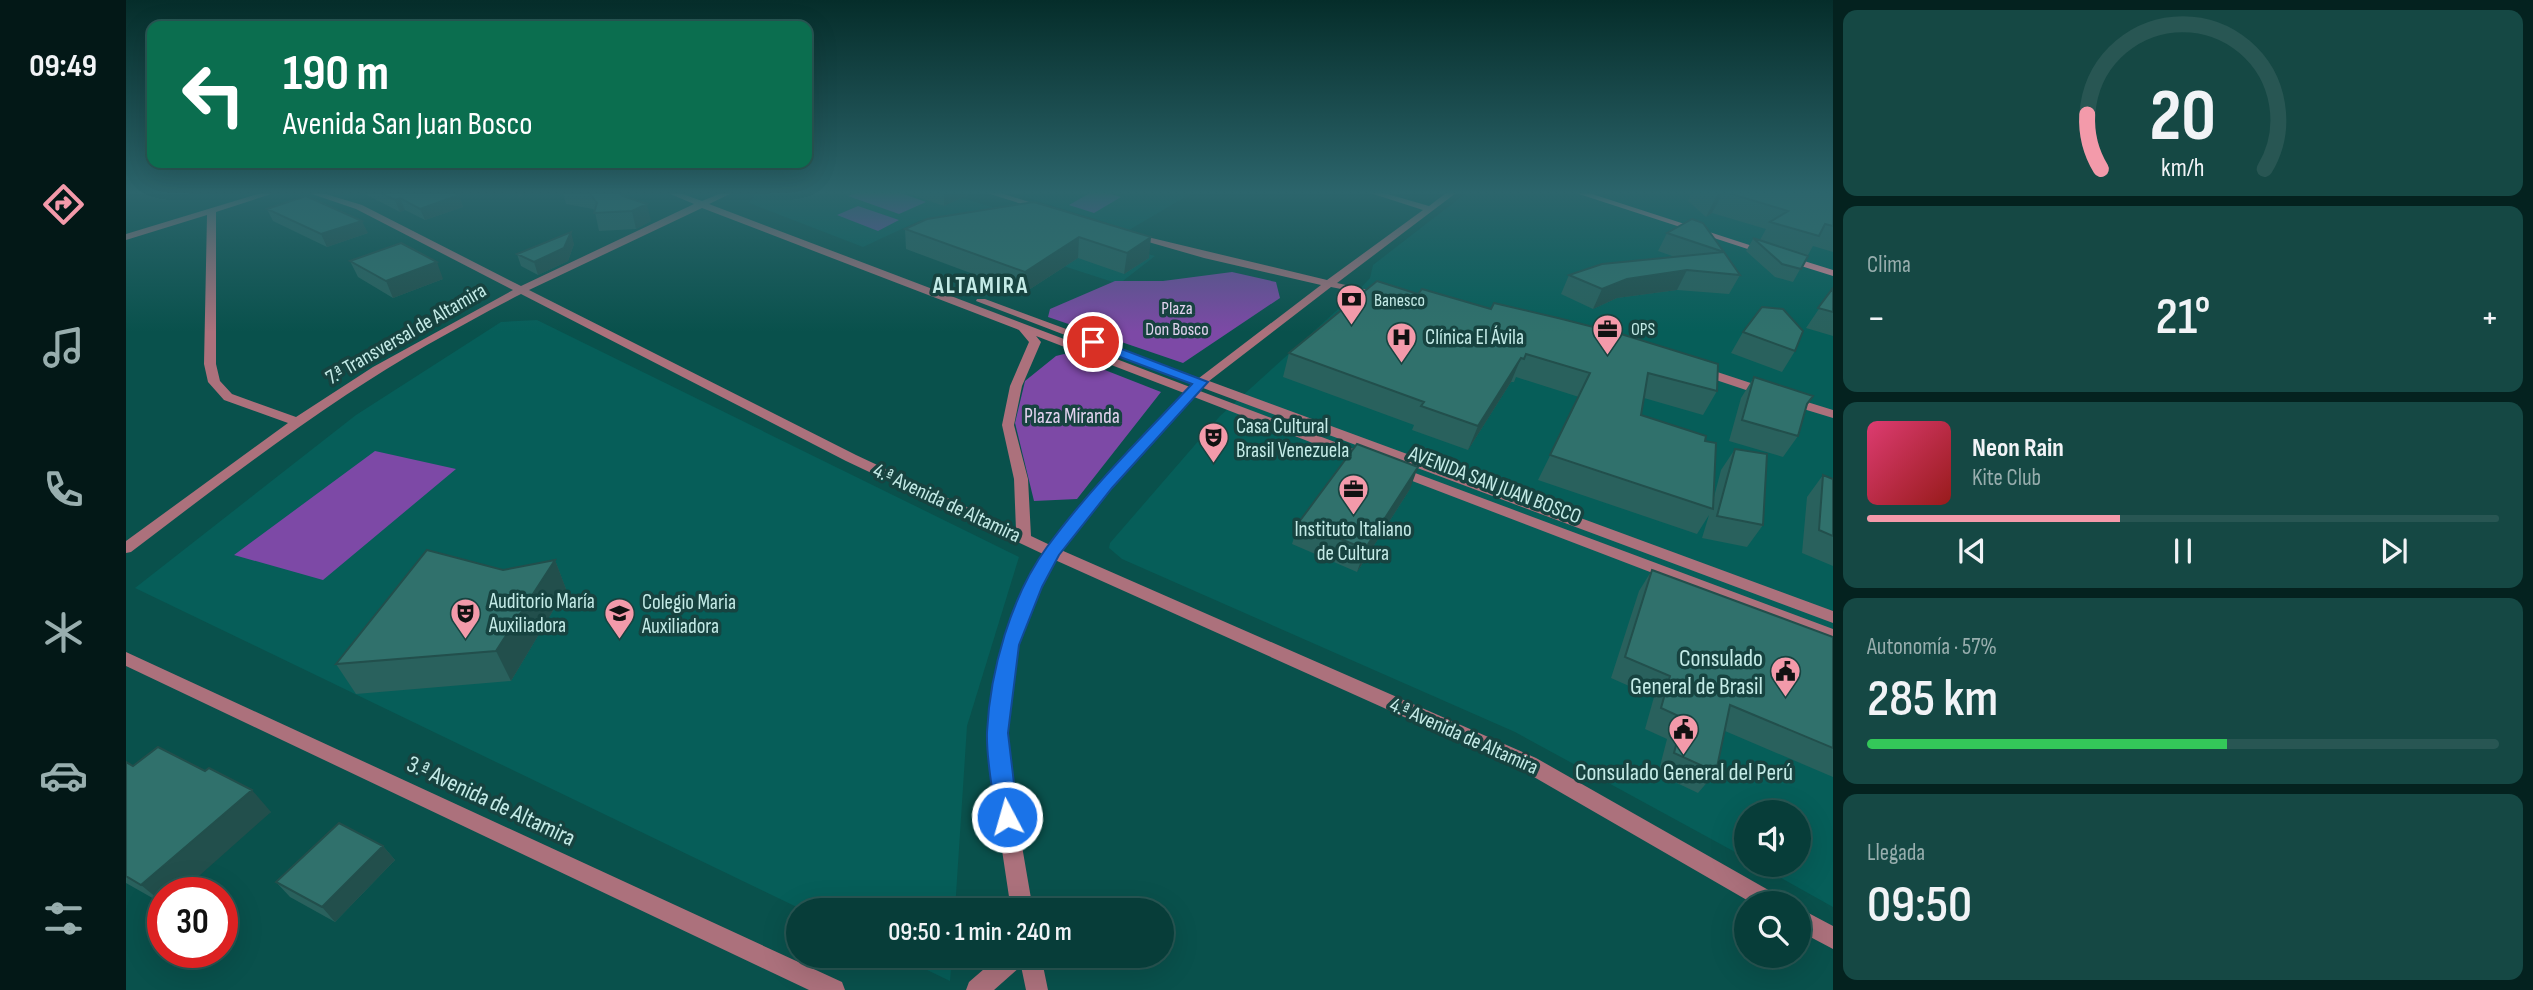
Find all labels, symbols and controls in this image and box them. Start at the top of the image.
text: 190 m [283,45,389,104]
text: 09:49 [29,47,97,86]
icon: left [168,49,259,140]
text: 20 [2150,73,2216,161]
text: Avenida San Juan Bosco [283,105,533,144]
text: km/h [2161,153,2205,184]
icon: directions [39,180,88,229]
text: Clima [1867,251,1911,279]
district label: ALTAMIRA [932,272,1029,300]
street label: 7.ª Transversal de Altamira [321,278,491,390]
bank icon: Banesco [1334,283,1368,327]
text: 21° [2156,286,2210,349]
place label: Banesco [1374,290,1425,311]
text: − [1867,296,1886,341]
text: + [2480,296,2499,341]
park label: Plaza Don Bosco [1145,298,1209,340]
pin [1063,312,1123,372]
office icon: OPS [1591,312,1625,356]
place label: OPS [1631,319,1656,340]
hospital icon: Clínica El Ávila [1385,320,1419,364]
icon: music [39,323,88,372]
icon: arrive [1074,323,1112,361]
place label: Clínica El Ávila [1425,325,1524,350]
park label: Plaza Miranda [1024,404,1120,429]
place label: Casa Cultural Brasil Venezuela [1236,414,1349,463]
theatre icon: Casa Cultural Brasil Venezuela [1196,421,1230,465]
text: Neon Rain [1972,433,2064,464]
street label: AVENIDA SAN JUAN BOSCO [1404,440,1585,529]
street label: 4.ª Avenida de Altamira [869,458,1025,548]
text: Kite Club [1972,464,2041,492]
icon: phone [39,465,88,514]
office icon: Instituto Italiano de Cultura [1336,472,1370,516]
place label: Instituto Italiano de Cultura [1294,517,1412,566]
icon: previous [1953,532,1991,570]
icon: pause [2164,532,2202,570]
icon: next [2375,532,2413,570]
place label: Auditorio María Auxiliadora [488,589,595,638]
place label: Colegio Maria Auxiliadora [641,590,736,639]
theatre icon: Auditorio María Auxiliadora [449,596,483,640]
school or university icon: Colegio Maria Auxiliadora [602,597,636,641]
icon: climate [39,608,88,657]
text: Autonomía · 57% [1867,633,1997,661]
place label: Consulado General de Brasil [1630,644,1763,701]
public building icon: Consulado General de Brasil [1769,655,1803,699]
text: 285 km [1867,668,1998,731]
street label: 4.ª Avenida de Altamira [1386,692,1542,780]
public building icon: Consulado General del Perú [1667,713,1701,757]
street label: 3.ª Avenida de Altamira [402,749,580,853]
icon: car [39,751,88,800]
place label: Consulado General del Perú [1575,758,1793,787]
position arrow [970,780,1044,854]
map controls [1734,800,1811,968]
button: sound [1734,800,1811,877]
text: Llegada [1867,839,1925,867]
text: 09:50 [1867,874,1972,937]
speed limit sign: 30 [147,877,238,968]
button: search [1734,891,1811,968]
icon: filters [39,894,88,943]
text: 09:50 · 1 min · 240 m [888,917,1072,948]

